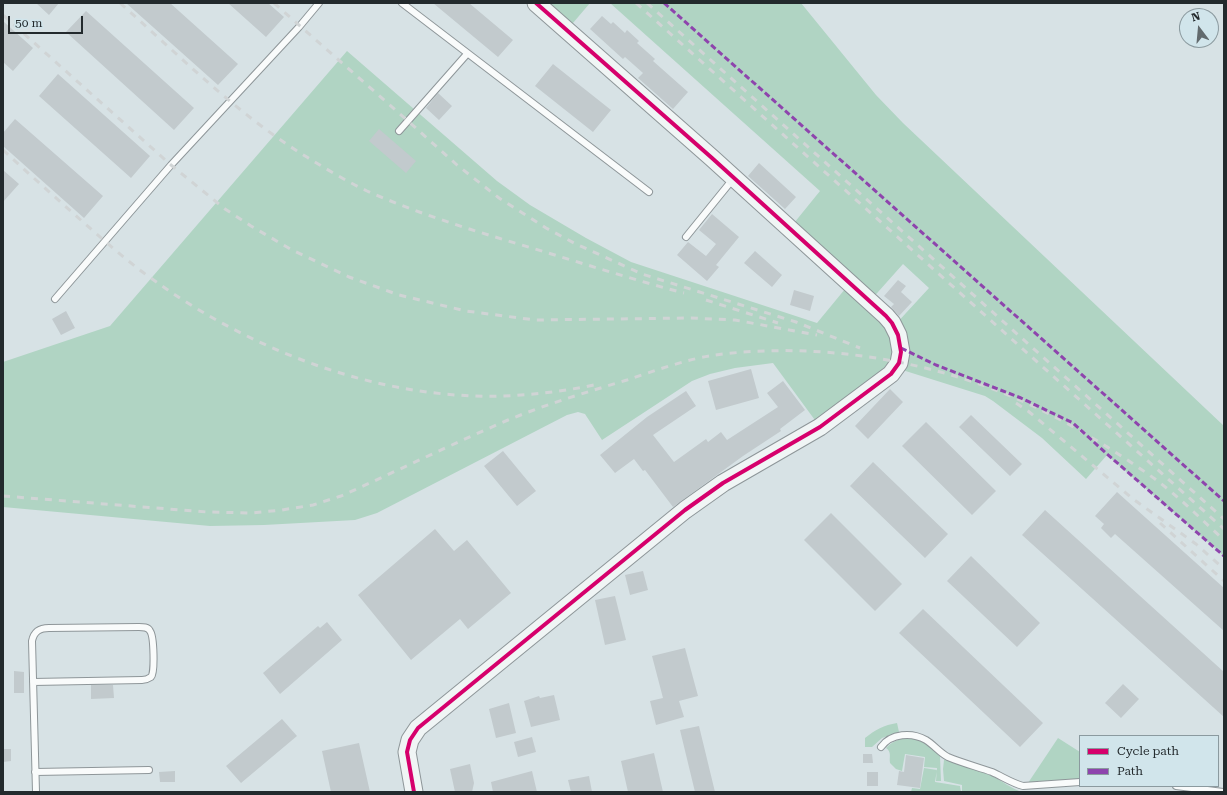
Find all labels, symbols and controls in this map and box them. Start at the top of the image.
scale bar [10,8,85,34]
north arrow [1179,8,1219,48]
text: N [1190,10,1202,24]
text: 50 m [15,16,42,30]
legend [1079,735,1219,787]
text: Cycle path [1117,744,1179,758]
text: Path [1117,764,1143,778]

